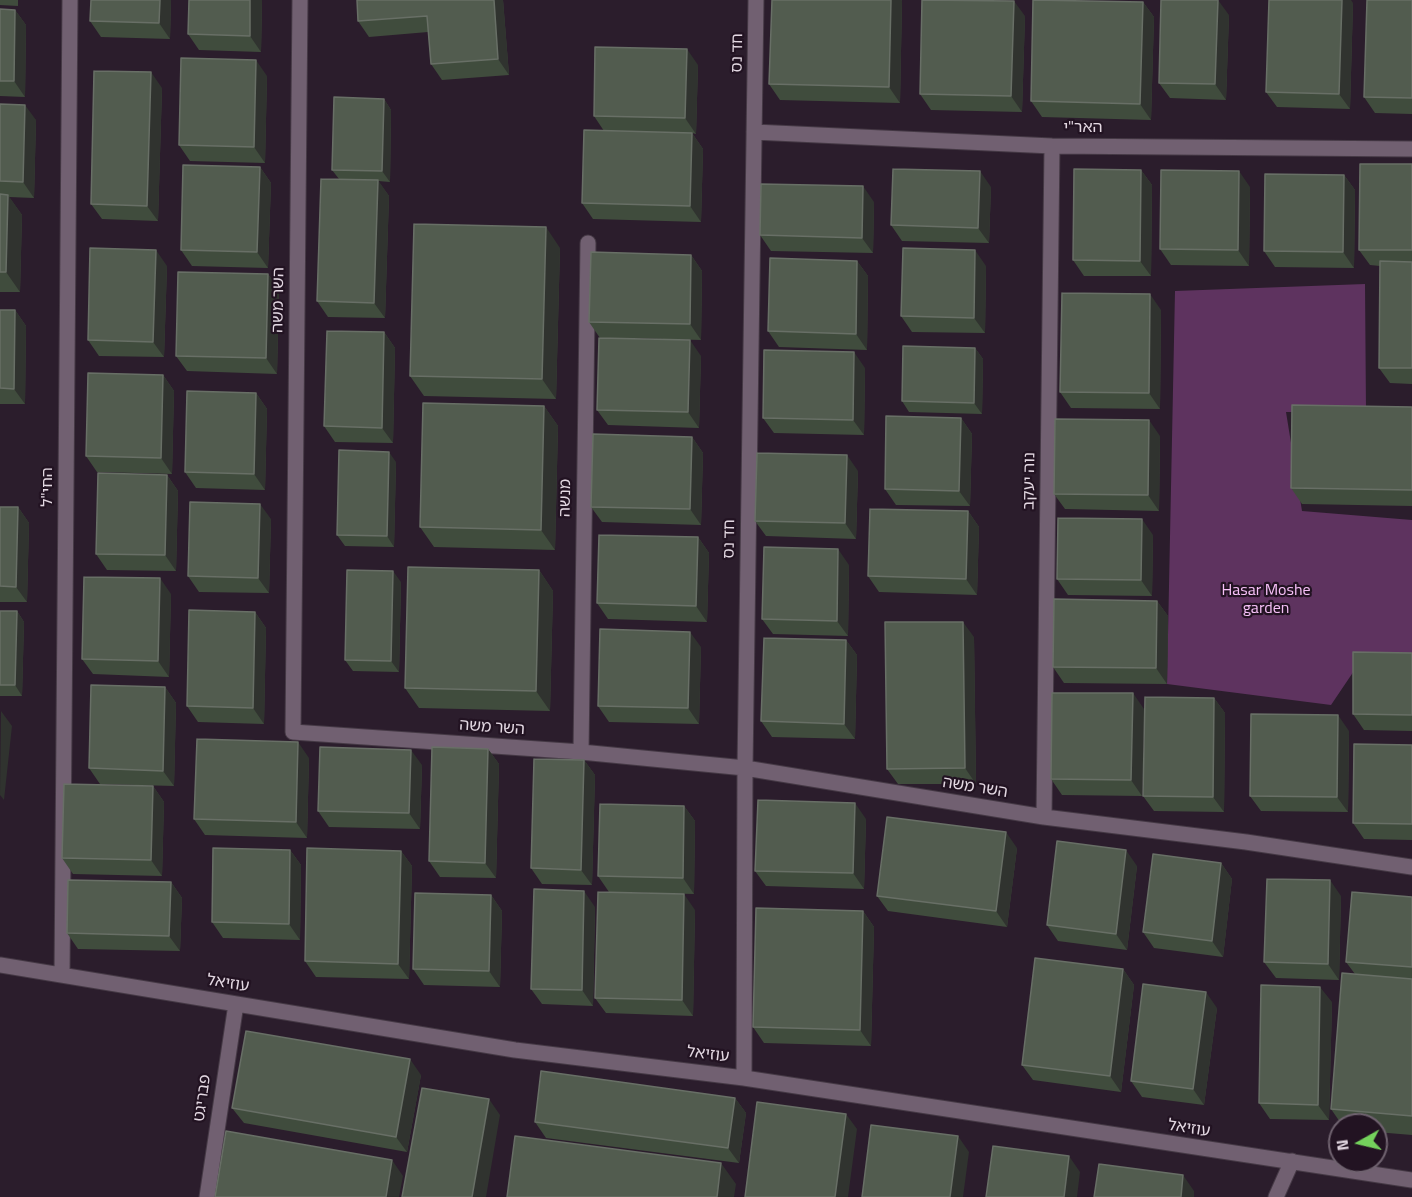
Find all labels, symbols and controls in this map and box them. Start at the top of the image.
street label: חד נס [728,33,748,73]
street label: האר"י [1063,118,1103,138]
street label: השר משה [269,267,289,333]
street label: נוה יעקב [1020,452,1040,510]
street label: החי"ל [38,467,58,507]
street label: מנשה [556,479,576,517]
street label: חד נס [720,519,740,559]
park label: Hasar Moshe garden [1221,581,1311,619]
street label: השר משה [459,716,525,740]
street label: השר משה [941,773,1009,803]
street label: עוזיאל [205,971,251,997]
street label: עוזיאל [686,1043,730,1067]
street label: פבריגט [190,1073,216,1123]
north arrow [1328,1113,1388,1173]
street label: עוזיאל [1166,1116,1212,1142]
text: N [1330,1138,1355,1152]

